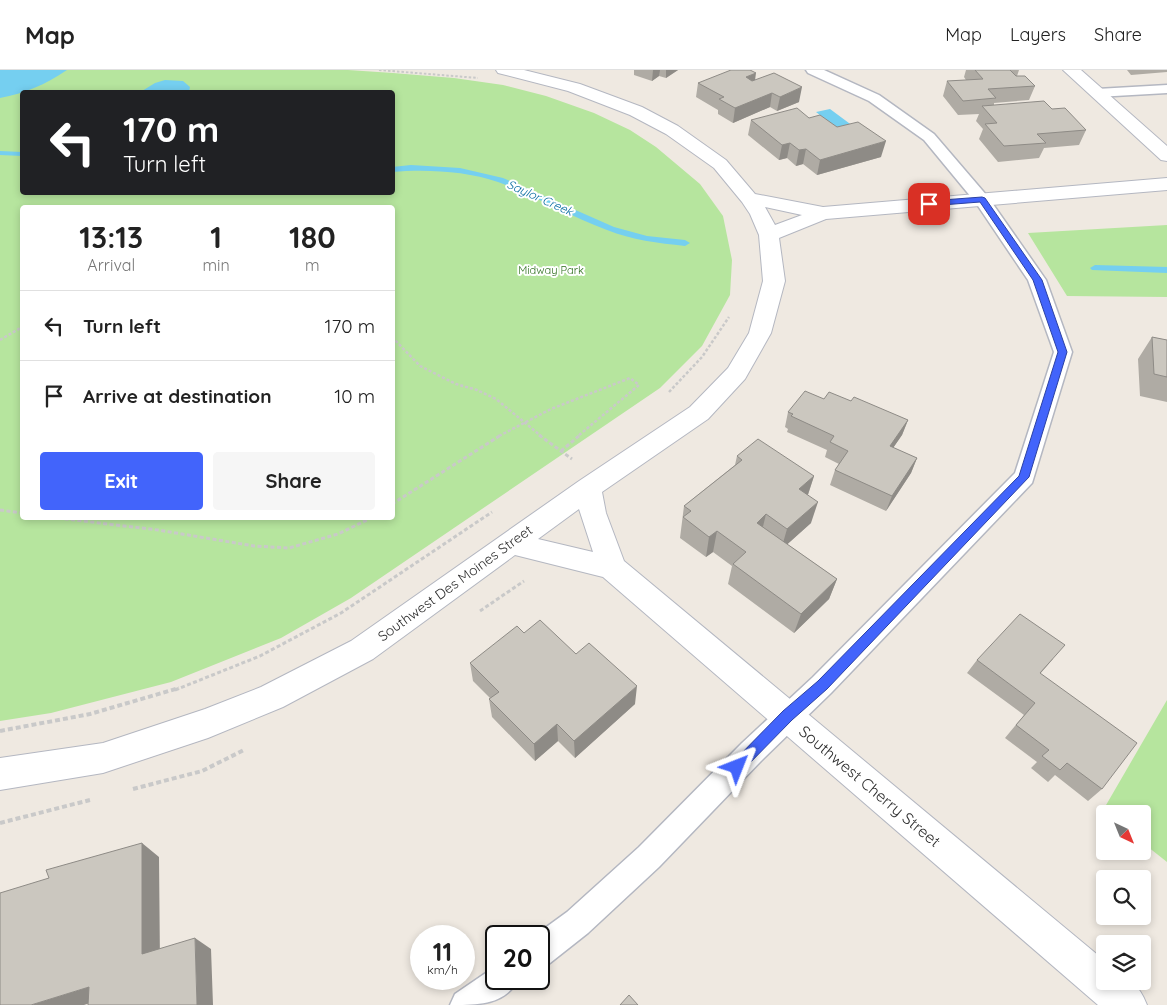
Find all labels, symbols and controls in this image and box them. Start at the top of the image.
text: Map [25,20,75,50]
text: Map [945,23,982,46]
text: Layers [1010,23,1066,46]
text: Share [1094,23,1142,46]
text: 170 m [123,107,219,151]
icon: left [40,110,105,175]
text: Turn left [123,150,206,178]
water label: Saylor Creek [505,176,577,219]
pin [908,183,950,225]
icon: arrive [915,190,943,218]
text: 13:13 [79,218,143,256]
text: 1 [210,218,222,256]
text: 180 [289,218,336,256]
text: Arrival [87,255,135,275]
text: min [202,255,230,275]
text: m [305,255,320,275]
park label: Midway Park [518,263,584,277]
icon: left [40,312,68,340]
text: Turn left [83,314,161,338]
text: 170 m [324,314,375,338]
icon: arrive [40,382,68,410]
text: Arrive at destination [83,384,272,408]
text: 10 m [334,384,375,408]
button: Exit [40,452,203,510]
button: Share [213,452,375,510]
street label: Southwest Des Moines Street [374,521,536,645]
street label: Southwest Cherry Street [795,721,945,851]
position arrow [710,740,762,792]
north arrow [1096,805,1151,860]
map controls [1096,805,1151,990]
button: search [1096,870,1151,925]
speed limit sign: 20 [485,925,550,990]
button: layers [1096,935,1151,990]
text: 11 [433,936,452,967]
text: km/h [427,962,458,977]

